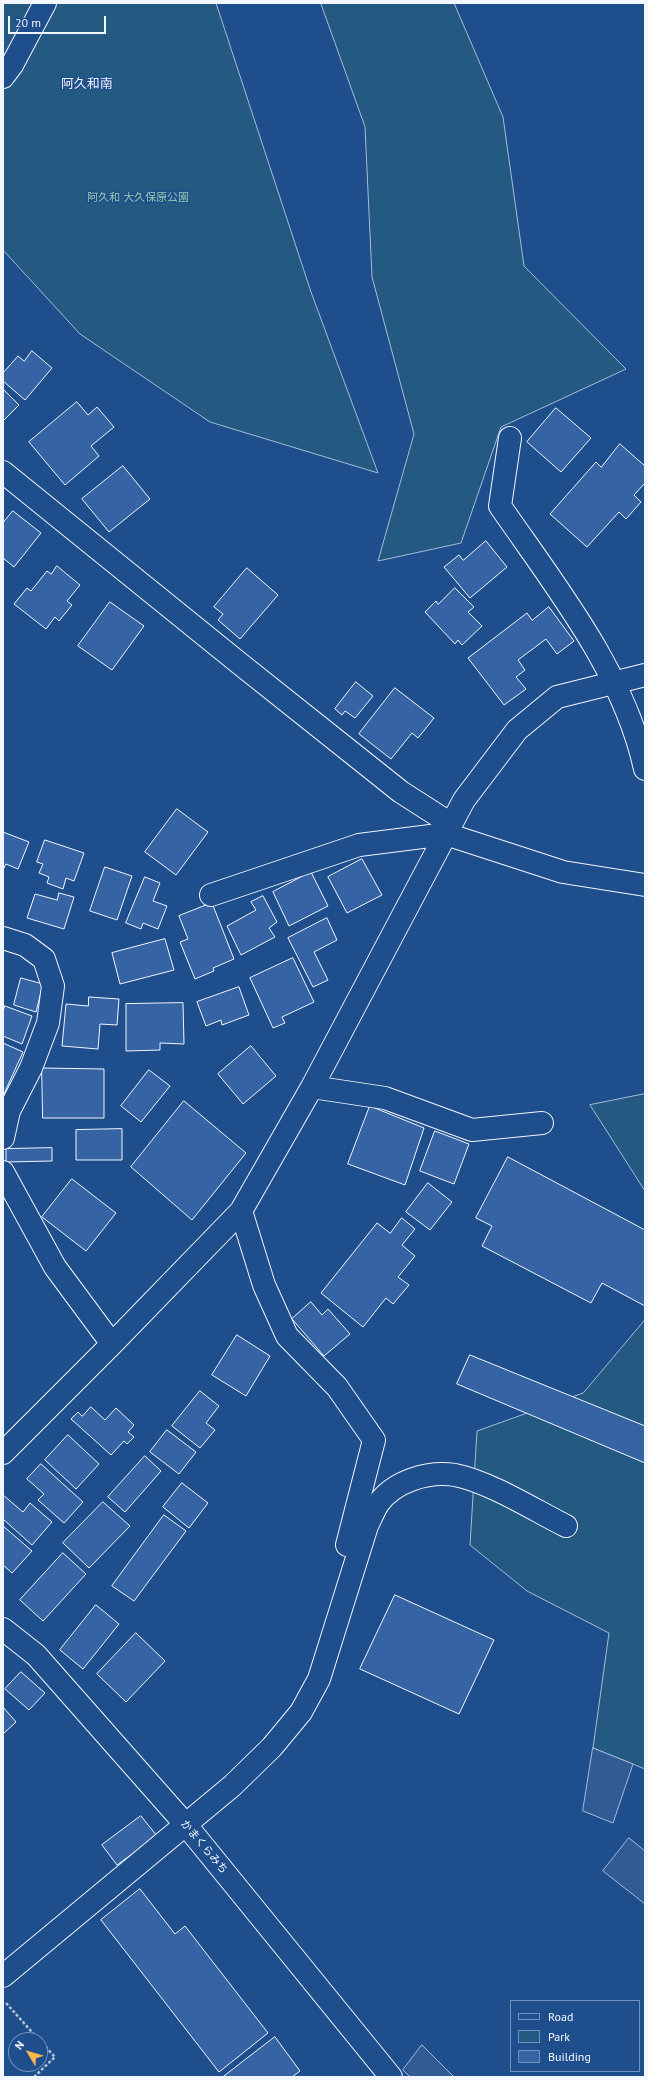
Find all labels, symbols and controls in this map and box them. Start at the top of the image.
scale bar [10,8,108,34]
text: 20 m [15,15,41,30]
district label: 阿久和南 [61,76,113,92]
park label: 阿久和 大久保原公園 [87,191,189,205]
street label: かまくらみち [178,1817,230,1877]
legend [510,2000,640,2072]
text: Road [548,2009,573,2024]
text: Park [548,2029,570,2044]
north arrow [8,2032,48,2072]
text: N [12,2038,27,2052]
text: Building [548,2049,591,2064]

